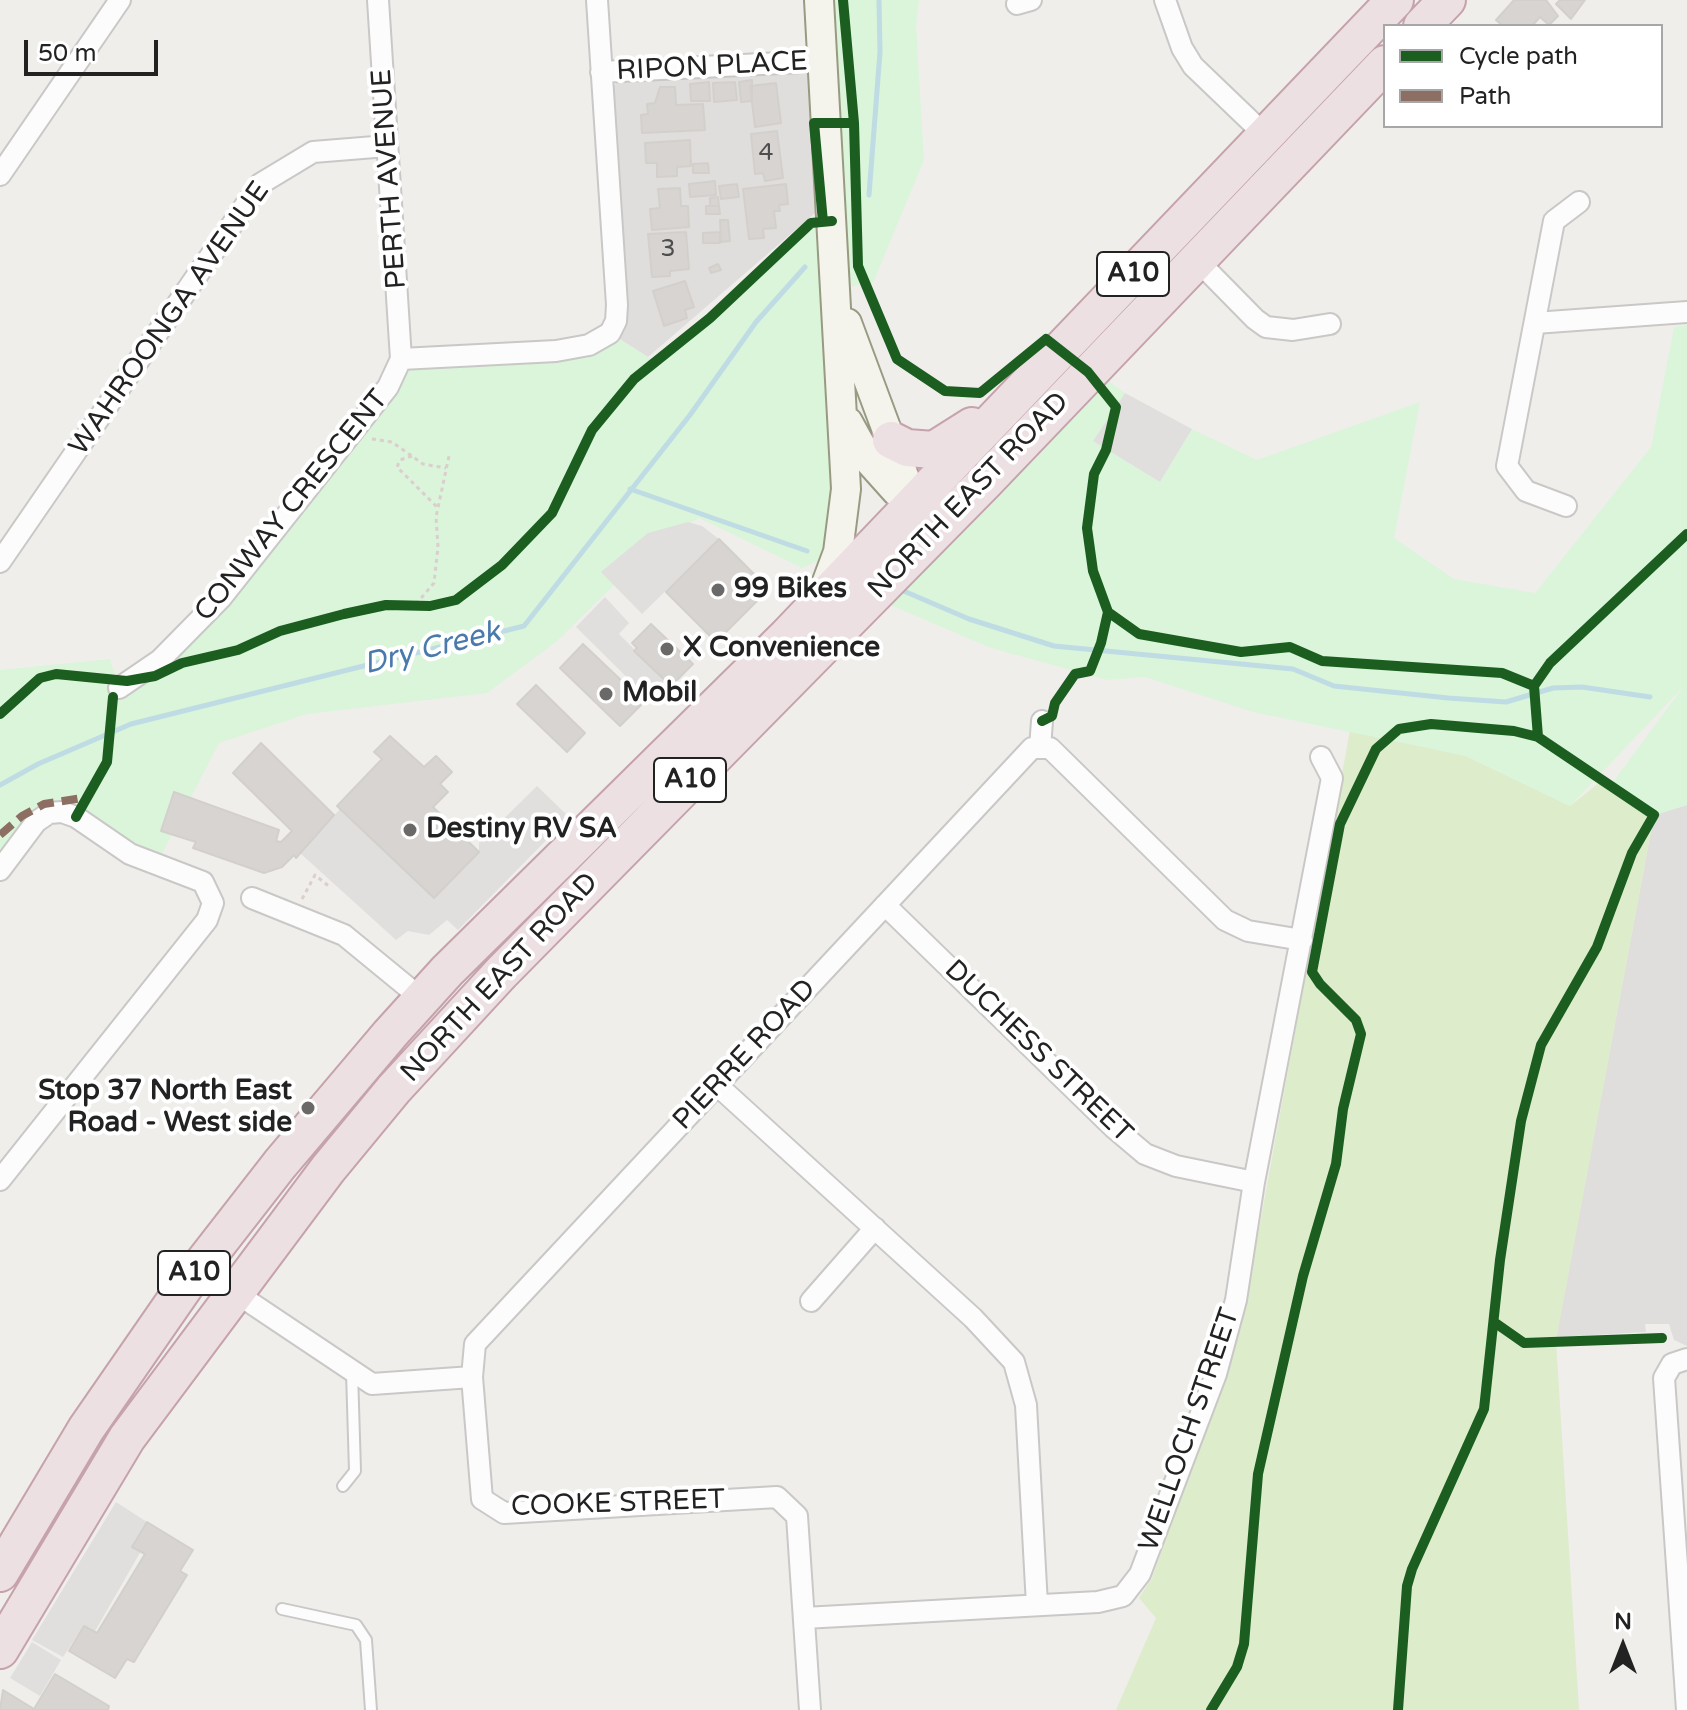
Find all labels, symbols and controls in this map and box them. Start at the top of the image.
scale bar [28,24,162,74]
legend [1383,24,1663,128]
text: 50 m [38,39,96,68]
text: Cycle path [1459,42,1578,71]
street label: RIPON PLACE [616,45,808,89]
street label: PERTH AVENUE [366,68,414,290]
text: Path [1459,82,1512,111]
house number: 4 [758,140,774,168]
street label: WAHROONGA AVENUE [63,176,277,462]
house number: 3 [660,236,676,264]
road number: A10 [1097,252,1169,296]
street label: CONWAY CRESCENT [188,383,396,629]
street label: NORTH EAST ROAD [862,386,1076,606]
place label: 99 Bikes [734,573,847,607]
marker: 99 Bikes [709,581,727,599]
water label: Dry Creek [360,615,504,683]
place label: X Convenience [683,632,880,666]
marker: X Convenience [658,640,676,658]
place label: Mobil [622,677,697,711]
marker: Mobil [597,685,615,703]
road number: A10 [654,758,726,802]
place label: Destiny RV SA [426,813,617,847]
marker: Destiny RV SA [401,821,419,839]
street label: NORTH EAST ROAD [394,866,606,1090]
street label: DUCHESS STREET [937,954,1139,1150]
street label: PIERRE ROAD [667,973,823,1137]
place label: Stop 37 North East Road - West side [38,1075,292,1141]
marker: Stop 37 North East Road - West side [299,1099,317,1117]
road number: A10 [158,1251,230,1295]
street label: WELLOCH STREET [1133,1304,1247,1556]
street label: COOKE STREET [510,1483,726,1525]
north arrow [1583,1606,1663,1686]
text: N [1614,1609,1632,1635]

